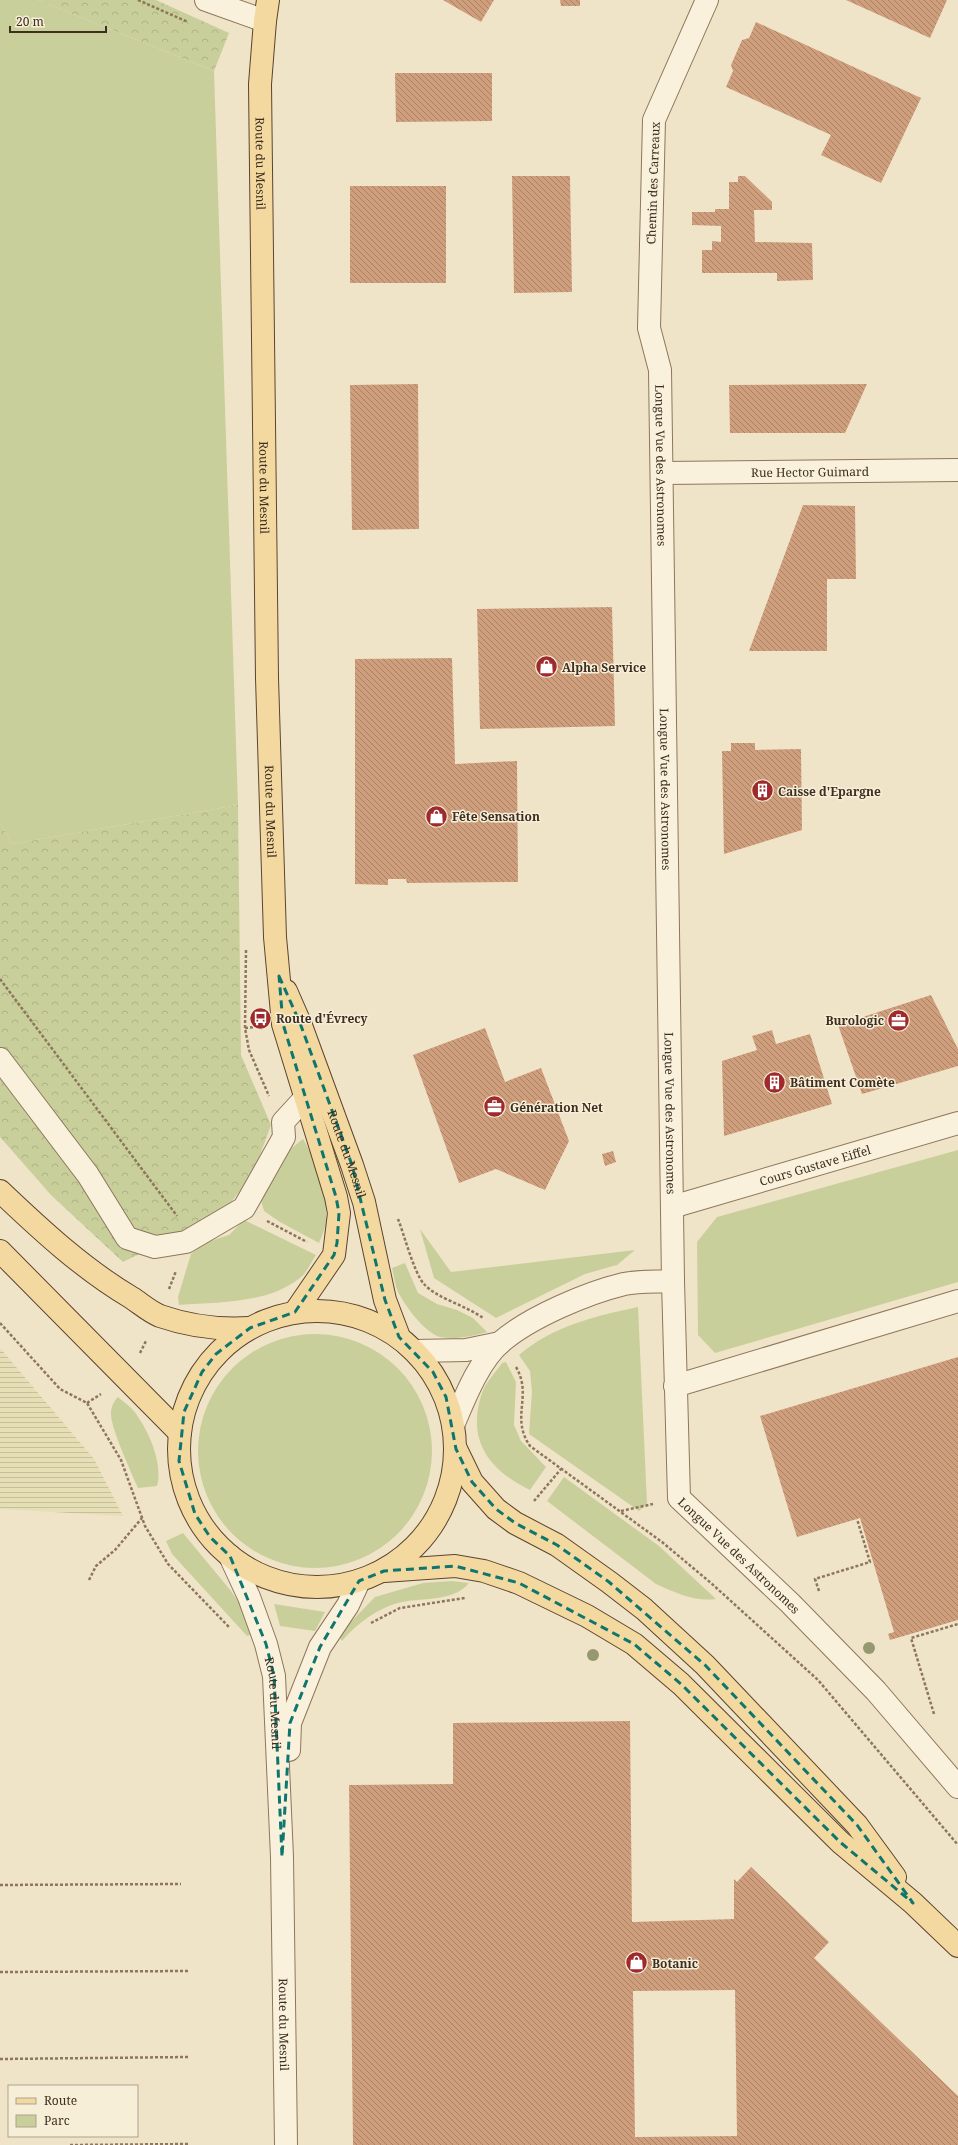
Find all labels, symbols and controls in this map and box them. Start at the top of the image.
scale bar [10,8,106,34]
text: 20 m [16,13,44,30]
street label: Route du Mesnil [252,117,270,210]
street label: Chemin des Carreaux [642,121,664,245]
street label: Longue Vue des Astronomes [652,384,671,546]
street label: Route du Mesnil [256,441,274,534]
street label: Rue Hector Guimard [751,462,870,481]
shop icon: Alpha Service [533,654,559,680]
place label: Alpha Service [562,659,646,676]
street label: Longue Vue des Astronomes [656,708,676,870]
street label: Route du Mesnil [261,765,281,858]
building icon: Caisse d'Epargne [749,778,775,804]
place label: Caisse d'Epargne [778,783,881,800]
shop icon: Fête Sensation [423,803,449,829]
place label: Fête Sensation [452,808,540,825]
bus stop icon: Route d'Évrecy [248,1005,274,1031]
office icon: Burologic [886,1007,912,1033]
place label: Route d'Évrecy [276,1010,368,1027]
place label: Burologic [825,1012,884,1029]
street label: Longue Vue des Astronomes [661,1032,680,1194]
building icon: Bâtiment Comète [761,1069,787,1095]
place label: Bâtiment Comète [790,1074,895,1091]
office icon: Génération Net [481,1094,507,1120]
place label: Génération Net [510,1099,603,1116]
street label: Route du Mesnil [324,1107,371,1200]
street label: Cours Gustave Eiffel [757,1141,873,1189]
street label: Longue Vue des Astronomes [675,1493,804,1617]
street label: Route du Mesnil [261,1655,286,1750]
shop icon: Botanic [624,1950,650,1976]
place label: Botanic [652,1955,698,1972]
street label: Route du Mesnil [275,1978,293,2071]
legend [8,2085,138,2137]
text: Route [44,2092,77,2109]
text: Parc [44,2112,70,2129]

